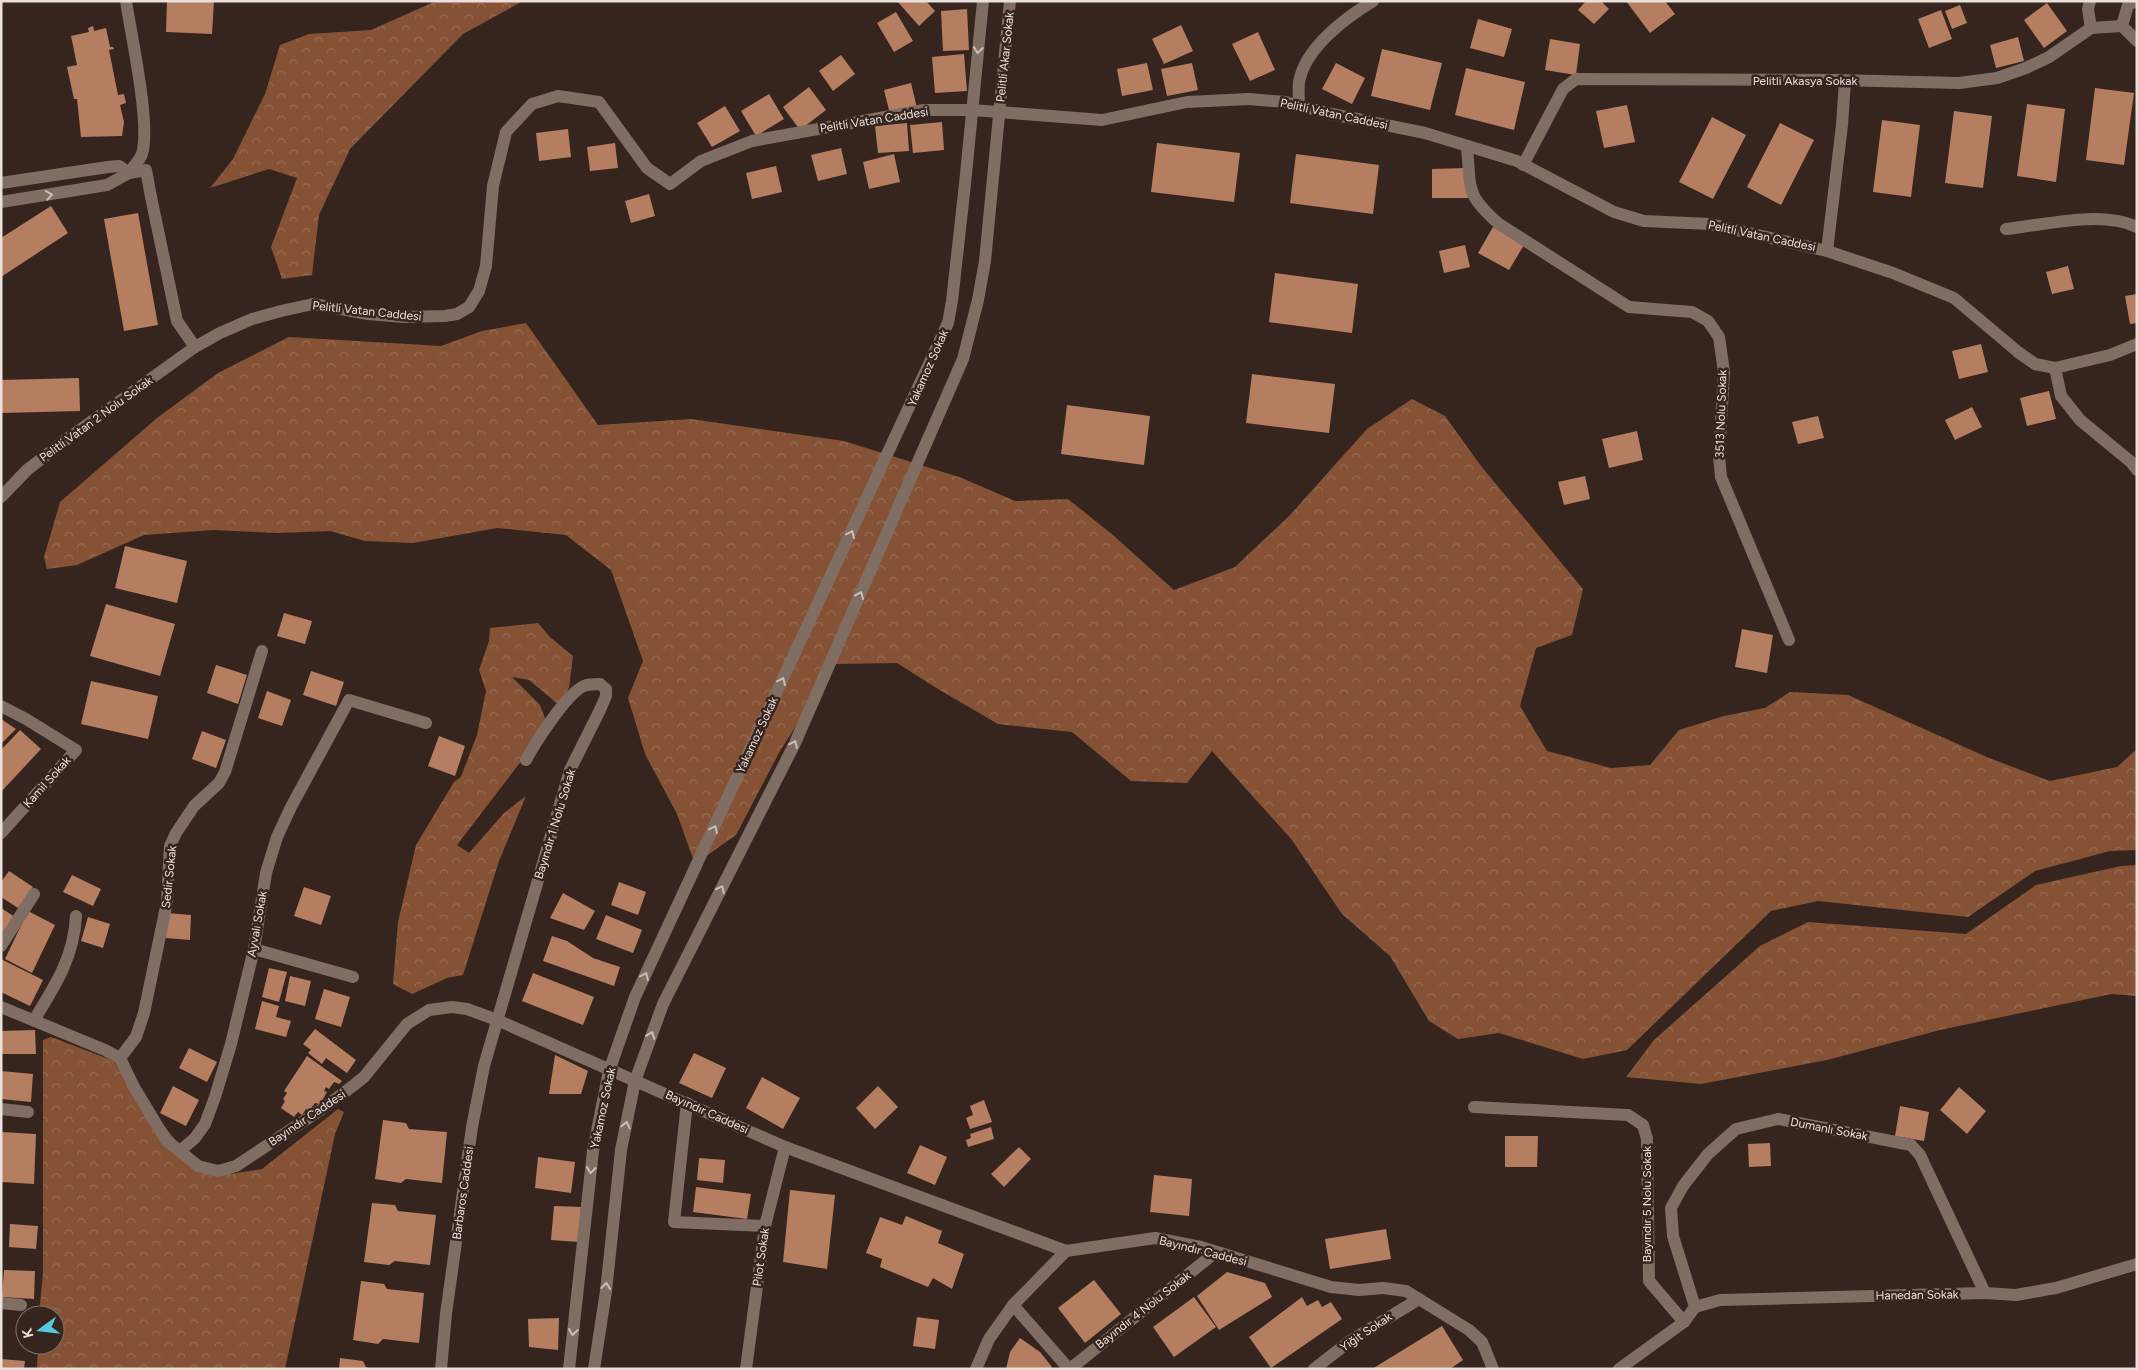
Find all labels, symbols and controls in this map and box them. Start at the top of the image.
street label: Pelitli Akar Sokak [993,11,1017,103]
one-way arrow [973,46,984,54]
street label: Pelitli Akasya Sokak [1753,74,1857,88]
street label: Pelitli Vatan Caddesi [1279,96,1389,132]
street label: Pelitli Vatan Caddesi [819,105,929,135]
one-way arrow [45,191,54,201]
street label: Pelitli Vatan Caddesi [1707,218,1817,254]
street label: Pelitli Vatan Caddesi [312,298,422,324]
street label: Yakamoz Sokak [905,327,951,409]
street label: 3513 Nolu Sokak [1712,369,1730,458]
street label: Pelitli Vatan 2 Nolu Sokak [37,373,155,465]
one-way arrow [844,530,855,539]
one-way arrow [853,591,864,600]
one-way arrow [776,677,786,686]
street label: Yakamoz Sokak [733,695,781,775]
one-way arrow [788,740,798,749]
street label: Kamil Sokak [20,753,74,810]
street label: Bayındır 1 Nolu Sokak [532,767,578,881]
one-way arrow [707,825,717,834]
street label: Sedir Sokak [159,845,179,909]
one-way arrow [715,885,725,894]
street label: Ayvalı Sokak [244,890,270,958]
one-way arrow [639,972,649,981]
one-way arrow [645,1031,655,1040]
street label: Yakamoz Sokak [588,1066,618,1150]
street label: Bayındır Caddesi [266,1087,348,1149]
street label: Bayındır Caddesi [663,1087,751,1137]
street label: Dumanlı Sokak [1789,1115,1869,1143]
one-way arrow [620,1120,631,1129]
street label: Barbaros Caddesi [450,1145,476,1241]
street label: Bayındır 5 Nolu Sokak [1640,1146,1654,1262]
one-way arrow [586,1166,597,1174]
street label: Pilot Sokak [750,1227,772,1287]
street label: Bayındır Caddesi [1158,1233,1248,1269]
street label: Bayındır 4 Nolu Sokak [1093,1268,1194,1352]
one-way arrow [600,1282,611,1290]
street label: Hanedan Sokak [1875,1287,1959,1303]
north arrow [15,1305,65,1355]
street label: Yiğit Sokak [1337,1310,1395,1354]
text: K [18,1326,37,1340]
one-way arrow [568,1328,579,1336]

